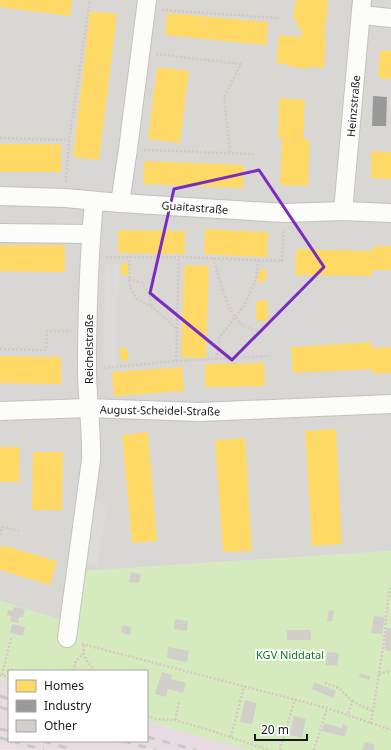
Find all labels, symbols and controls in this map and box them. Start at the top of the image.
street label: Heinzstraße [343,74,363,138]
street label: Guaitastraße [161,197,229,217]
street label: Reichelstraße [81,314,96,384]
street label: August-Scheidel-Straße [100,401,220,419]
park label: KGV Niddatal [256,647,324,662]
legend [8,670,148,742]
text: Homes [44,677,84,694]
text: Industry [44,697,92,714]
scale bar [255,716,307,742]
text: Other [44,717,77,734]
text: 20 m [261,721,289,738]

